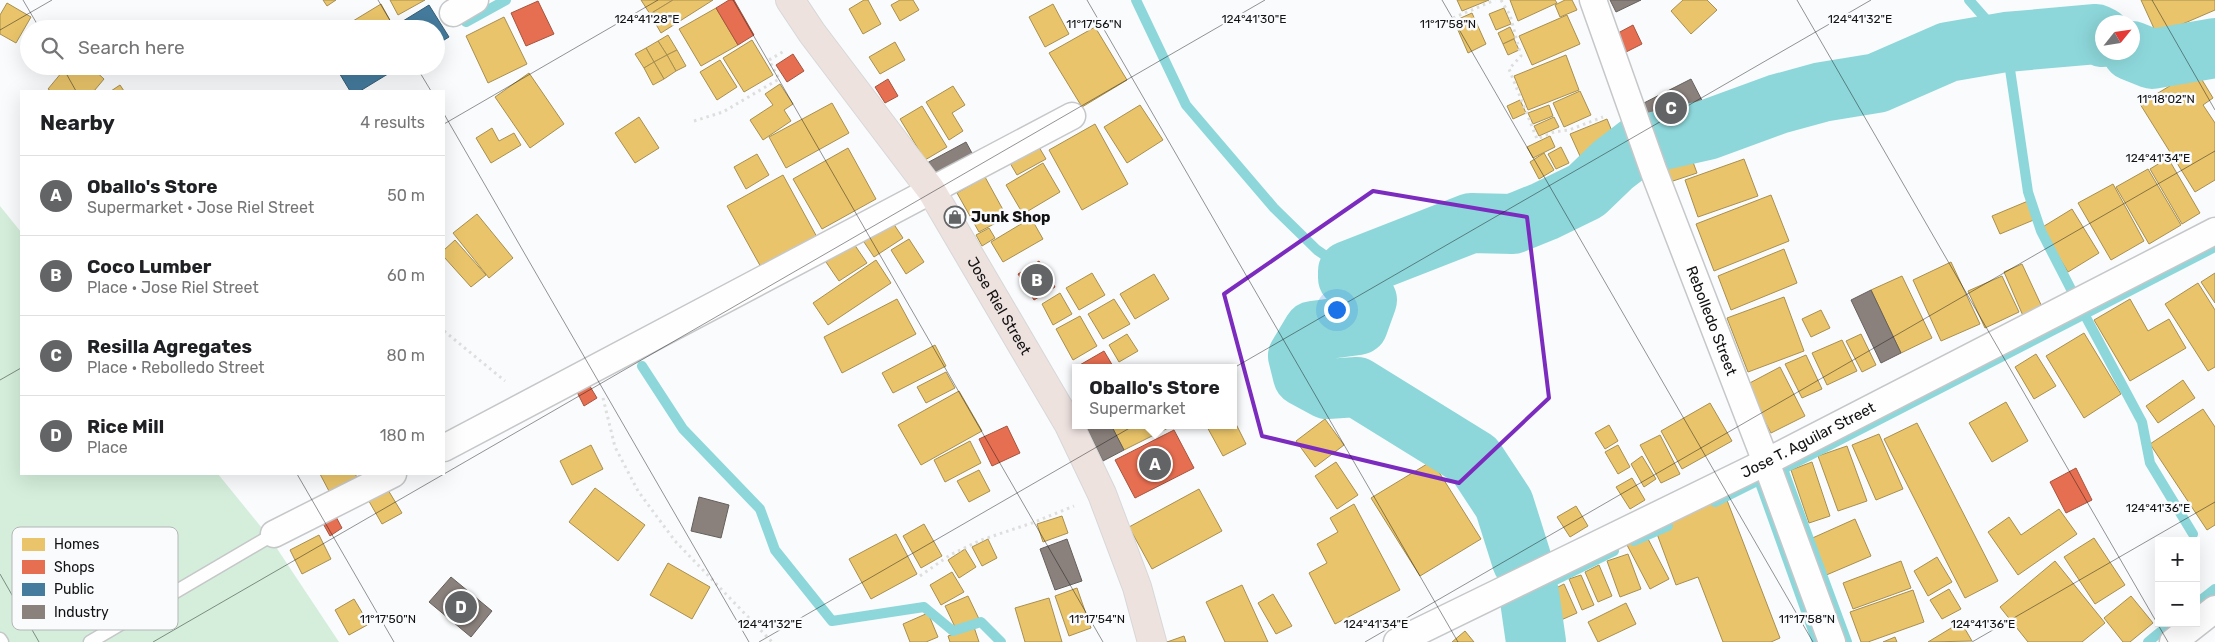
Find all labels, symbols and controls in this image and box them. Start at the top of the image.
text: 124°41'28"E [614,12,680,26]
text: 124°41'30"E [1221,12,1287,26]
text: 124°41'32"E [1828,12,1892,26]
north arrow [2095,15,2140,60]
text: 11°17'56"N [1066,17,1122,31]
text: 11°17'58"N [1420,17,1476,31]
search box [20,20,445,75]
icon: search [38,34,66,62]
text: Search here [78,36,185,59]
pin: C [1655,89,1687,127]
text: 11°18'02"N [2137,92,2195,106]
text: Nearby [40,110,115,135]
text: 4 results [360,113,425,132]
text: 124°41'34"E [2126,151,2190,165]
text: Oballo's Store [87,175,218,198]
text: A [50,186,62,205]
text: 50 m [387,186,425,205]
text: Supermarket · Jose Riel Street [87,198,314,217]
shop icon: Junk Shop [943,205,967,229]
place label: Junk Shop [971,208,1051,226]
street label: Jose Riel Street [963,254,1035,358]
text: Coco Lumber [87,255,212,278]
pin: B [1021,261,1053,299]
street label: Rebolledo Street [1682,263,1741,378]
text: B [50,266,62,285]
text: 60 m [387,266,425,285]
text: Place · Jose Riel Street [87,278,259,297]
your location [1324,297,1350,323]
text: Resilla Agregates [87,335,252,358]
text: C [50,346,62,365]
text: 80 m [387,346,425,365]
text: Place · Rebolledo Street [87,358,265,377]
popup [1072,364,1237,429]
text: Oballo's Store [1089,376,1220,399]
street label: Jose T. Aguilar Street [1738,398,1878,482]
text: Supermarket [1089,399,1186,418]
text: Rice Mill [87,415,164,438]
text: D [50,426,62,445]
text: 180 m [380,426,425,445]
text: Place [87,438,128,457]
pin: A [1139,445,1171,483]
text: 124°41'36"E [2126,501,2190,515]
legend [12,527,178,630]
text: Homes [54,536,99,553]
map controls [2155,537,2200,627]
button: + [2155,537,2200,582]
text: Shops [54,559,95,576]
text: Public [54,581,95,598]
button: − [2155,582,2200,627]
pin: D [445,588,477,626]
text: Industry [54,604,109,621]
text: 11°17'50"N [360,612,416,626]
text: 11°17'54"N [1069,612,1125,626]
text: 11°17'58"N [1779,612,1835,626]
text: 124°41'32"E [738,617,802,631]
text: 124°41'34"E [1344,617,1408,631]
text: 124°41'36"E [1951,617,2015,631]

